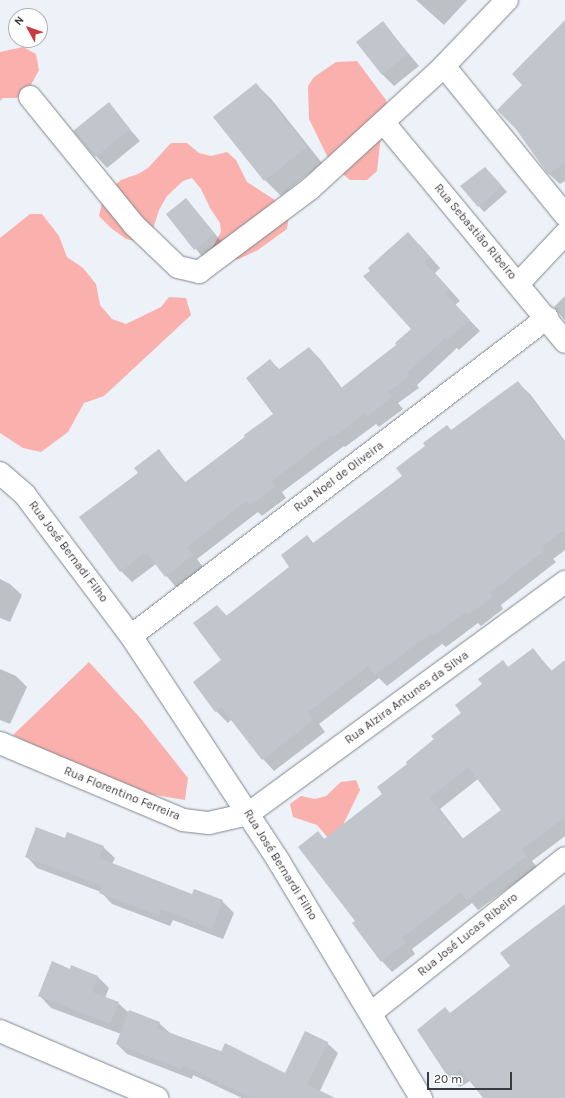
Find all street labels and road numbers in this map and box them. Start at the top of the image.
street label: Rua Sebastião Ribeiro [431,181,519,283]
street label: Rua Noel de Oliveira [291,439,387,515]
street label: Rua José Bernadi Filho [25,498,111,606]
street label: Rua Alzira Antunes da Silva [342,648,472,748]
street label: Rua Florentino Ferreira [62,764,182,824]
street label: Rua José Bernardi Filho [240,807,320,923]
street label: Rua José Lucas Ribeiro [415,890,521,980]

